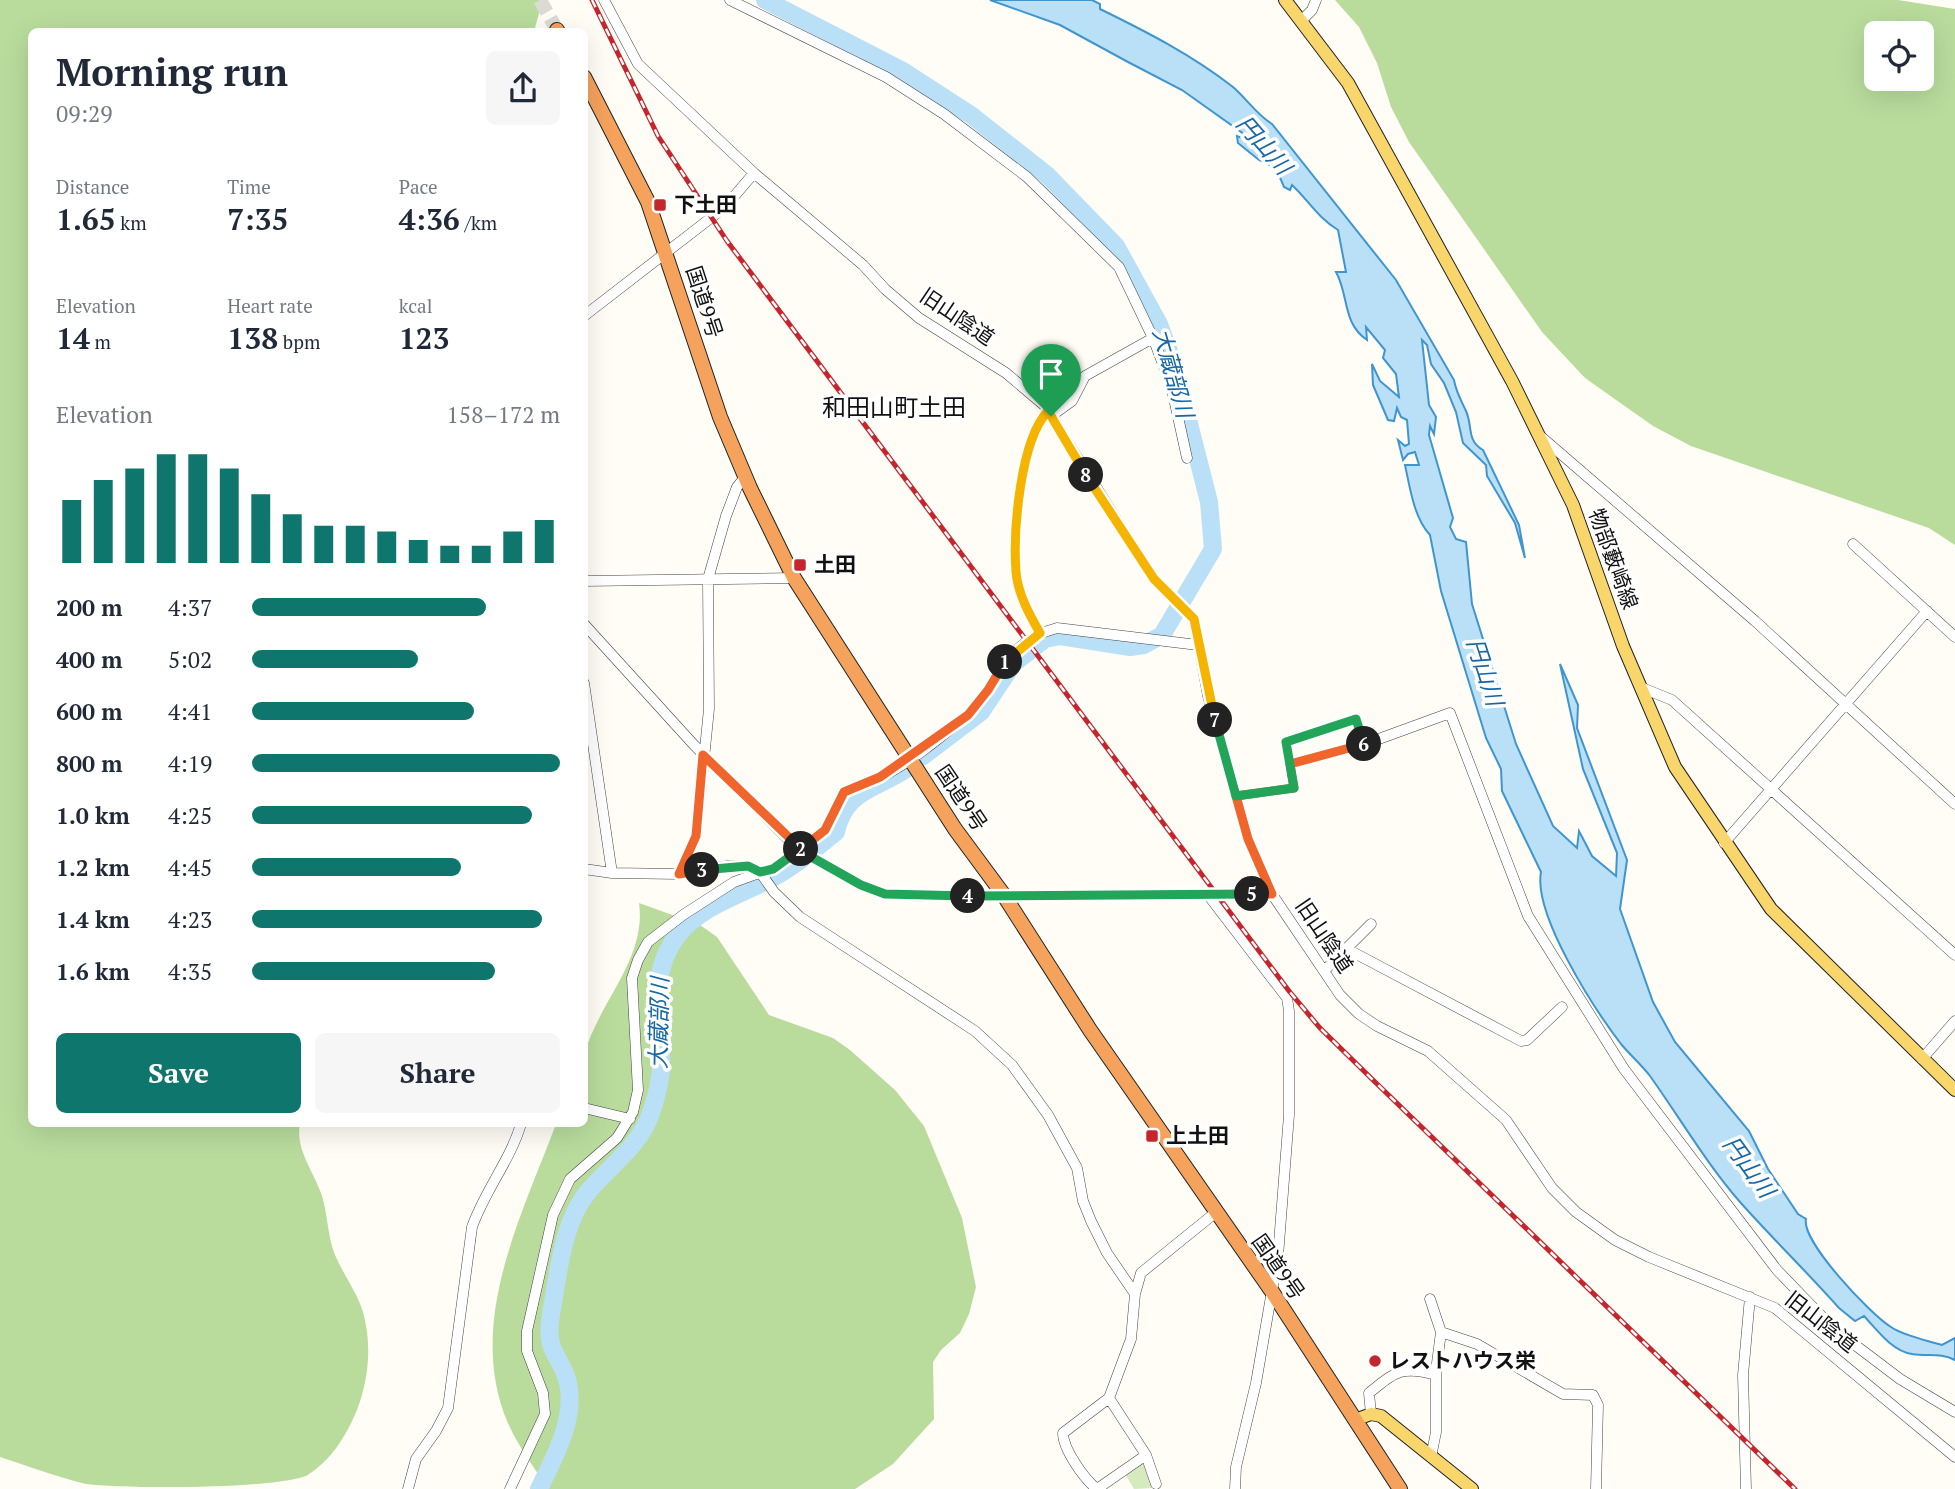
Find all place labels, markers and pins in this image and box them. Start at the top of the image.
place label: 下土田 [674,190,737,218]
marker: 下土田 [652,197,668,213]
pin [1021,344,1081,416]
pin: 8 [1068,458,1104,492]
place label: 土田 [814,550,856,578]
marker: 土田 [792,557,808,573]
pin: 1 [988,644,1023,680]
pin: 7 [1198,702,1232,738]
pin: 6 [1346,726,1382,762]
pin: 2 [784,832,818,866]
pin: 3 [684,852,720,888]
pin: 5 [1234,876,1270,912]
pin: 4 [950,878,986,914]
place label: 上土田 [1166,1121,1229,1149]
marker: 上土田 [1144,1128,1160,1144]
place label: レストハウス栄 [1389,1346,1536,1374]
marker: レストハウス栄 [1367,1353,1383,1369]

